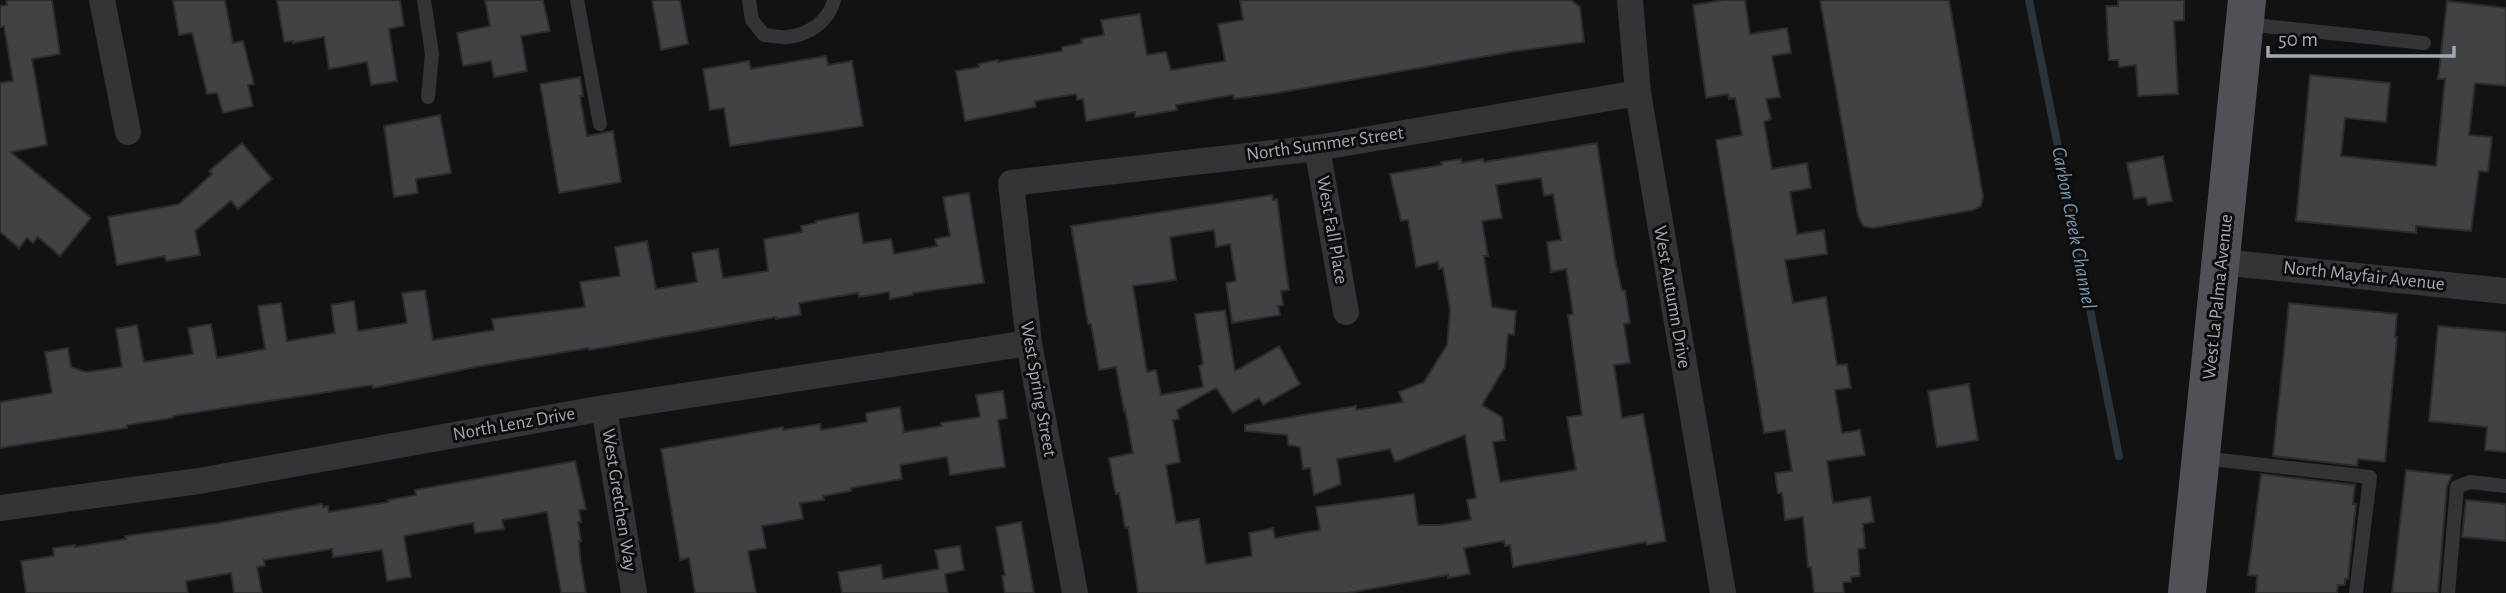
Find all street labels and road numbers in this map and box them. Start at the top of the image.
street label: North Summer Street [1245,124,1405,164]
street label: West Fall Place [1313,174,1351,286]
street label: West La Palma Avenue [2200,213,2236,381]
street label: West Autumn Drive [1650,224,1694,370]
street label: North Mayfair Avenue [2282,258,2446,294]
street label: West Spring Street [1017,320,1059,458]
street label: North Lenz Drive [451,404,577,444]
street label: West Gretchen Way [598,427,640,573]

